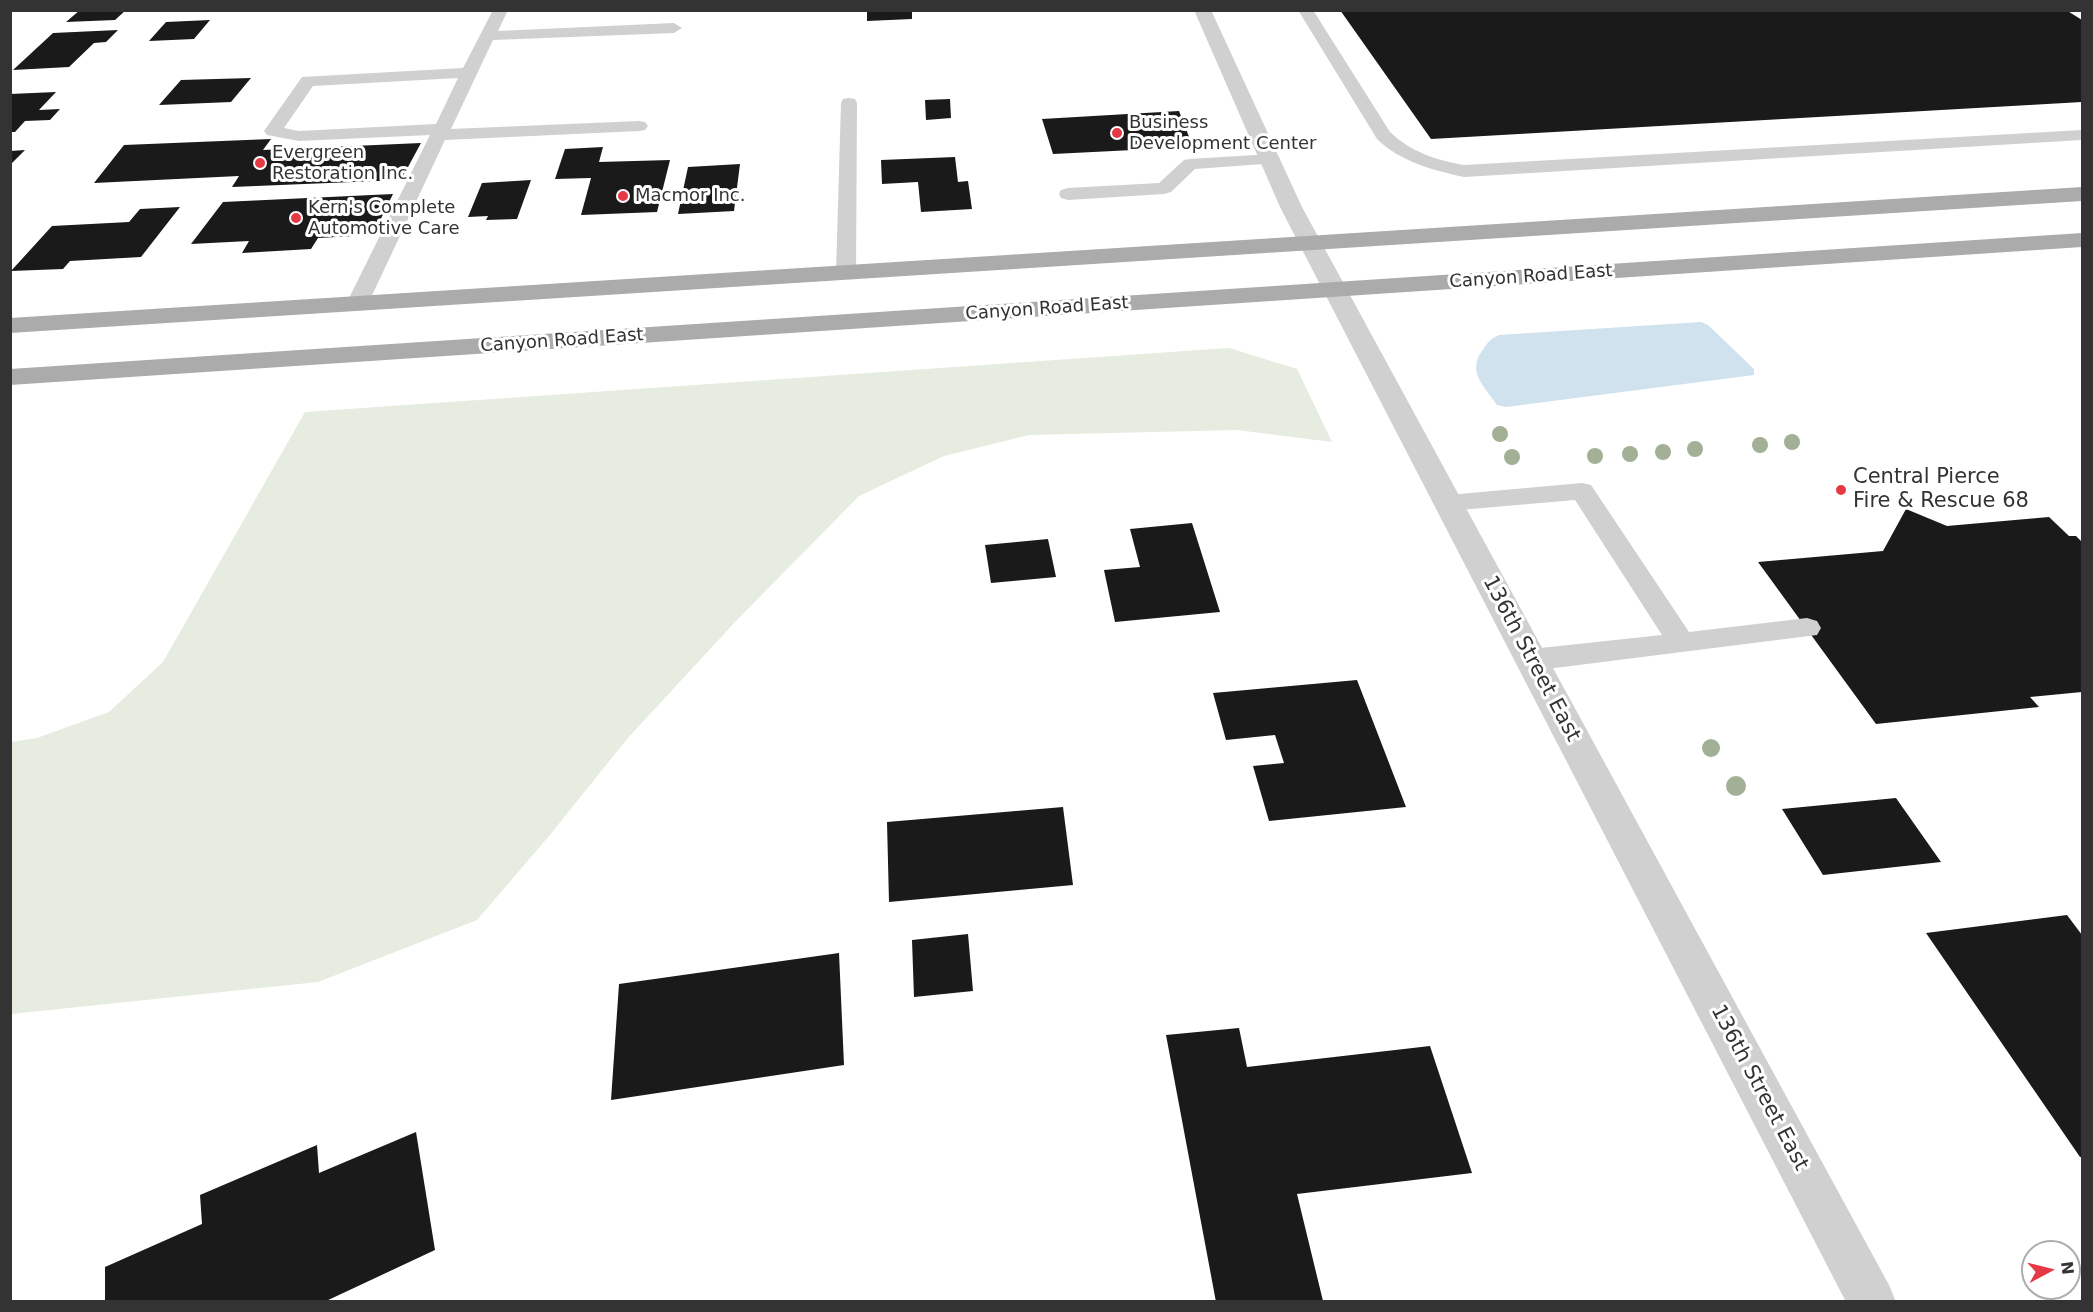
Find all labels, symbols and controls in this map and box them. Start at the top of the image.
place label: Business Development Center [1129,112,1316,154]
marker: Business Development Center [1110,126,1124,140]
place label: Evergreen Restoration Inc. [272,142,413,184]
marker: Evergreen Restoration Inc. [253,156,267,170]
place label: Macmor Inc. [635,185,745,207]
marker: Macmor Inc. [616,189,630,203]
place label: Kern's Complete Automotive Care [308,197,460,240]
marker: Kern's Complete Automotive Care [289,211,303,225]
street label: Canyon Road East [1449,261,1613,293]
street label: Canyon Road East [965,293,1129,325]
street label: Canyon Road East [480,325,644,357]
place label: Central Pierce Fire & Rescue 68 [1853,465,2029,515]
marker: Central Pierce Fire & Rescue 68 [1834,483,1848,497]
street label: 136th Street East [1477,572,1585,746]
street label: 136th Street East [1705,1001,1813,1175]
north arrow [2021,1240,2081,1300]
text: N [2057,1260,2078,1276]

